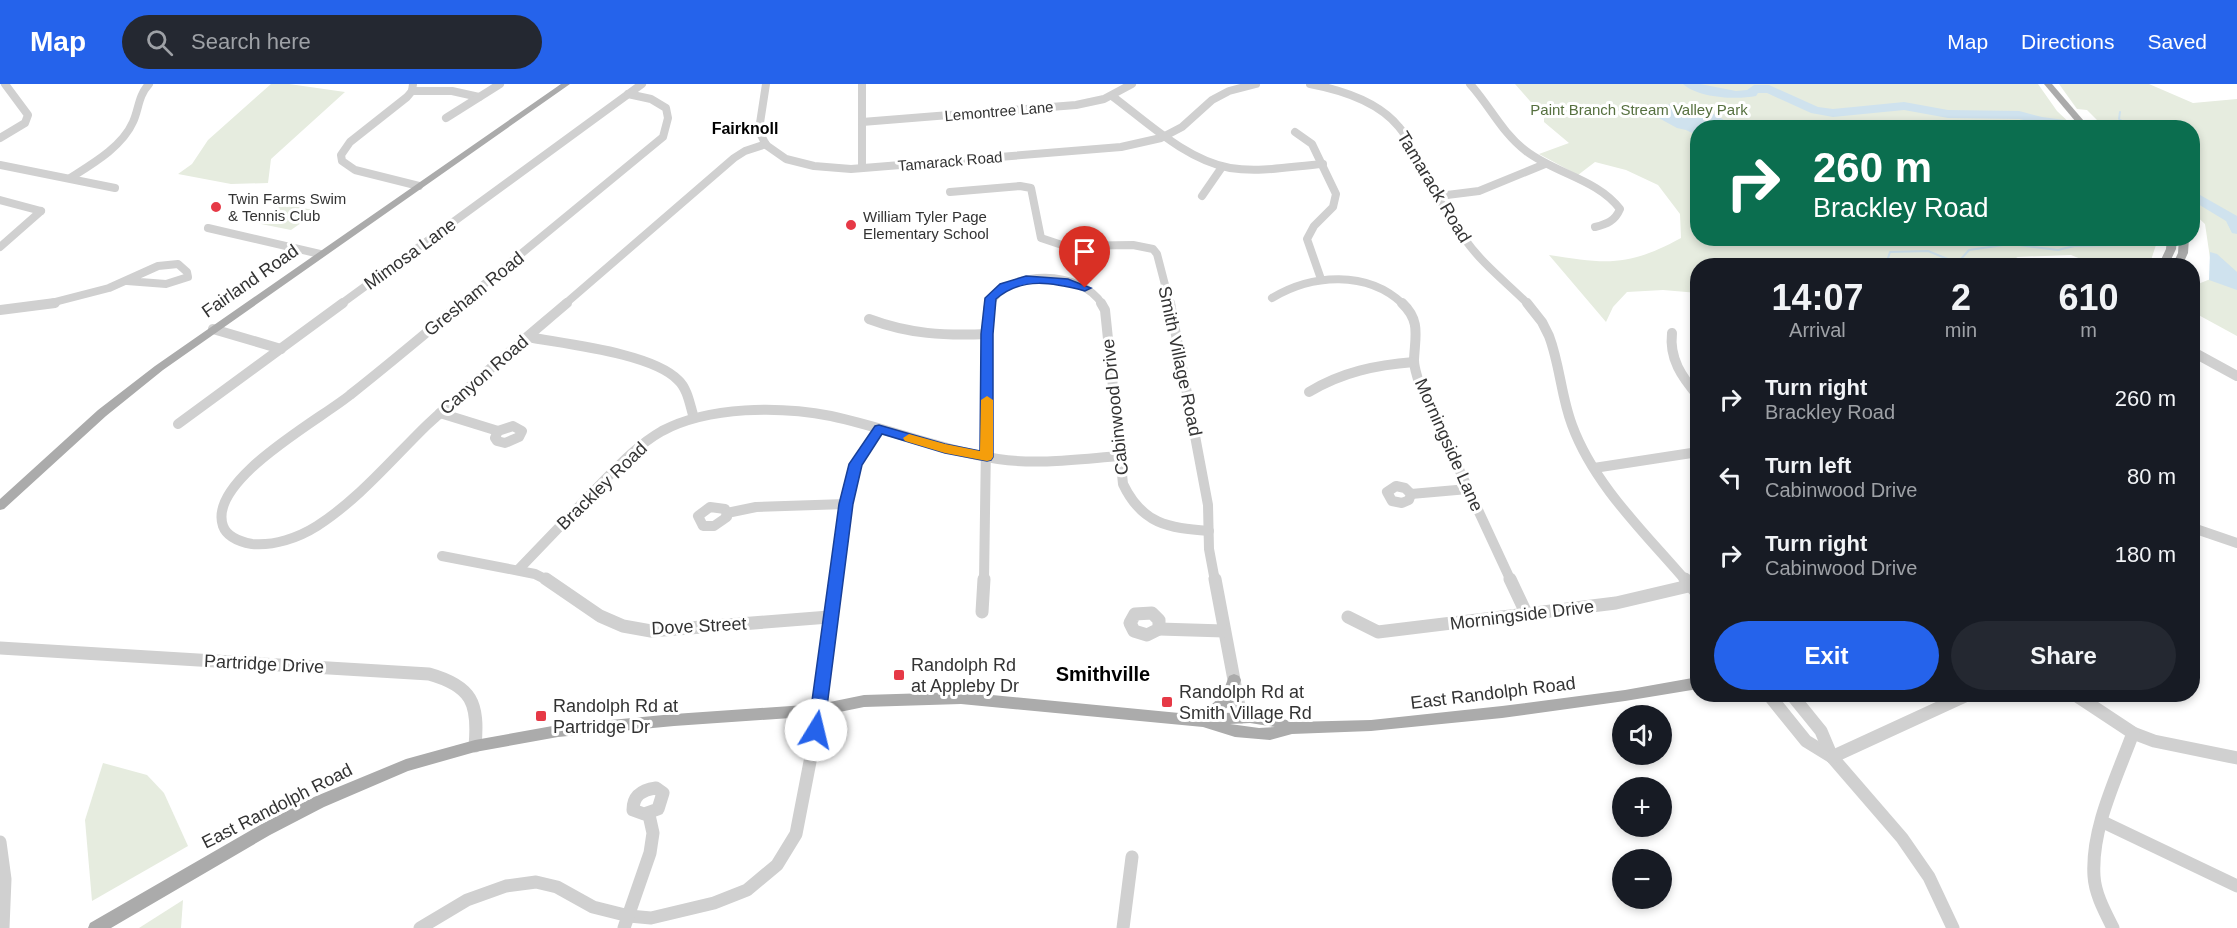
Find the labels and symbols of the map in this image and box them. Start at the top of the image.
street label: Lemontree Lane [944,98,1054,124]
park label: Paint Branch Stream Valley Park [1530,101,1748,118]
district label: Fairknoll [712,120,778,137]
street label: Tamarack Road [1393,128,1475,246]
street label: Tamarack Road [897,148,1003,174]
place label: Twin Farms Swim & Tennis Club [228,190,346,224]
marker: Twin Farms Swim & Tennis Club [209,200,223,214]
place label: William Tyler Page Elementary School [863,208,989,242]
street label: Mimosa Lane [360,214,460,294]
marker: William Tyler Page Elementary School [844,218,858,232]
pin [1059,226,1110,288]
street label: Fairland Road [198,240,302,322]
street label: Gresham Road [420,248,528,340]
street label: Smith Village Road [1154,284,1206,438]
street label: Canyon Road [436,331,532,419]
street label: Cabinwood Drive [1098,338,1132,476]
street label: Morningside Lane [1411,376,1487,514]
street label: Brackley Road [553,438,651,534]
street label: Morningside Drive [1449,596,1595,634]
street label: Dove Street [651,614,747,638]
street label: Partridge Drive [204,651,324,677]
place label: Randolph Rd at Appleby Dr [911,655,1019,696]
district label: Smithville [1056,663,1150,685]
marker: Randolph Rd at Appleby Dr [892,668,906,682]
street label: East Randolph Road [1409,673,1577,713]
place label: Randolph Rd at Smith Village Rd [1179,682,1312,723]
marker: Randolph Rd at Smith Village Rd [1160,695,1174,709]
place label: Randolph Rd at Partridge Dr [553,696,678,737]
position arrow [784,698,848,762]
marker: Randolph Rd at Partridge Dr [534,709,548,723]
street label: East Randolph Road [198,759,356,853]

